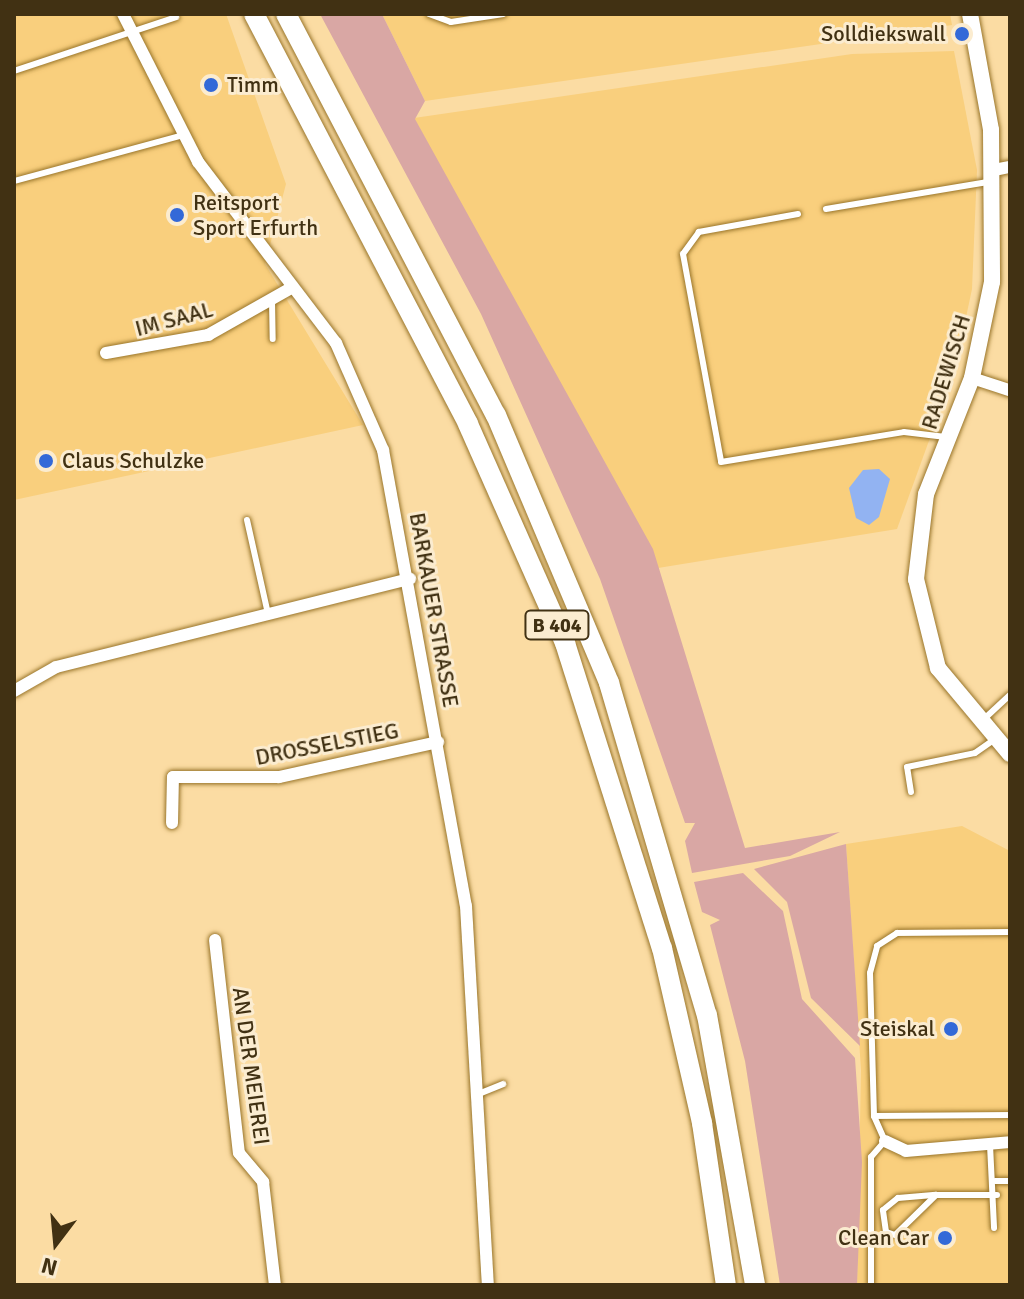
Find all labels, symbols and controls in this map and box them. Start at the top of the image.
place label: Solldiekswall [821,21,946,47]
marker: Solldiekswall [953,25,971,43]
place label: Timm [227,72,279,98]
marker: Timm [202,76,220,94]
place label: Reitsport Sport Erfurth [193,189,318,240]
marker: Reitsport Sport Erfurth [168,206,186,224]
street label: IM SAAL [132,296,216,342]
street label: RADEWISCH [916,311,976,433]
place label: Claus Schulzke [62,448,204,474]
marker: Claus Schulzke [37,452,55,470]
street label: BARKAUER STRASSE [404,511,464,709]
road number: B 404 [523,609,591,641]
street label: DROSSELSTIEG [253,717,401,771]
street label: AN DER MEIEREI [227,985,275,1147]
place label: Steiskal [860,1016,935,1042]
marker: Steiskal [942,1020,960,1038]
north arrow [16,1203,96,1283]
place label: Clean Car [838,1225,929,1251]
marker: Clean Car [936,1229,954,1247]
text: N [38,1251,60,1282]

